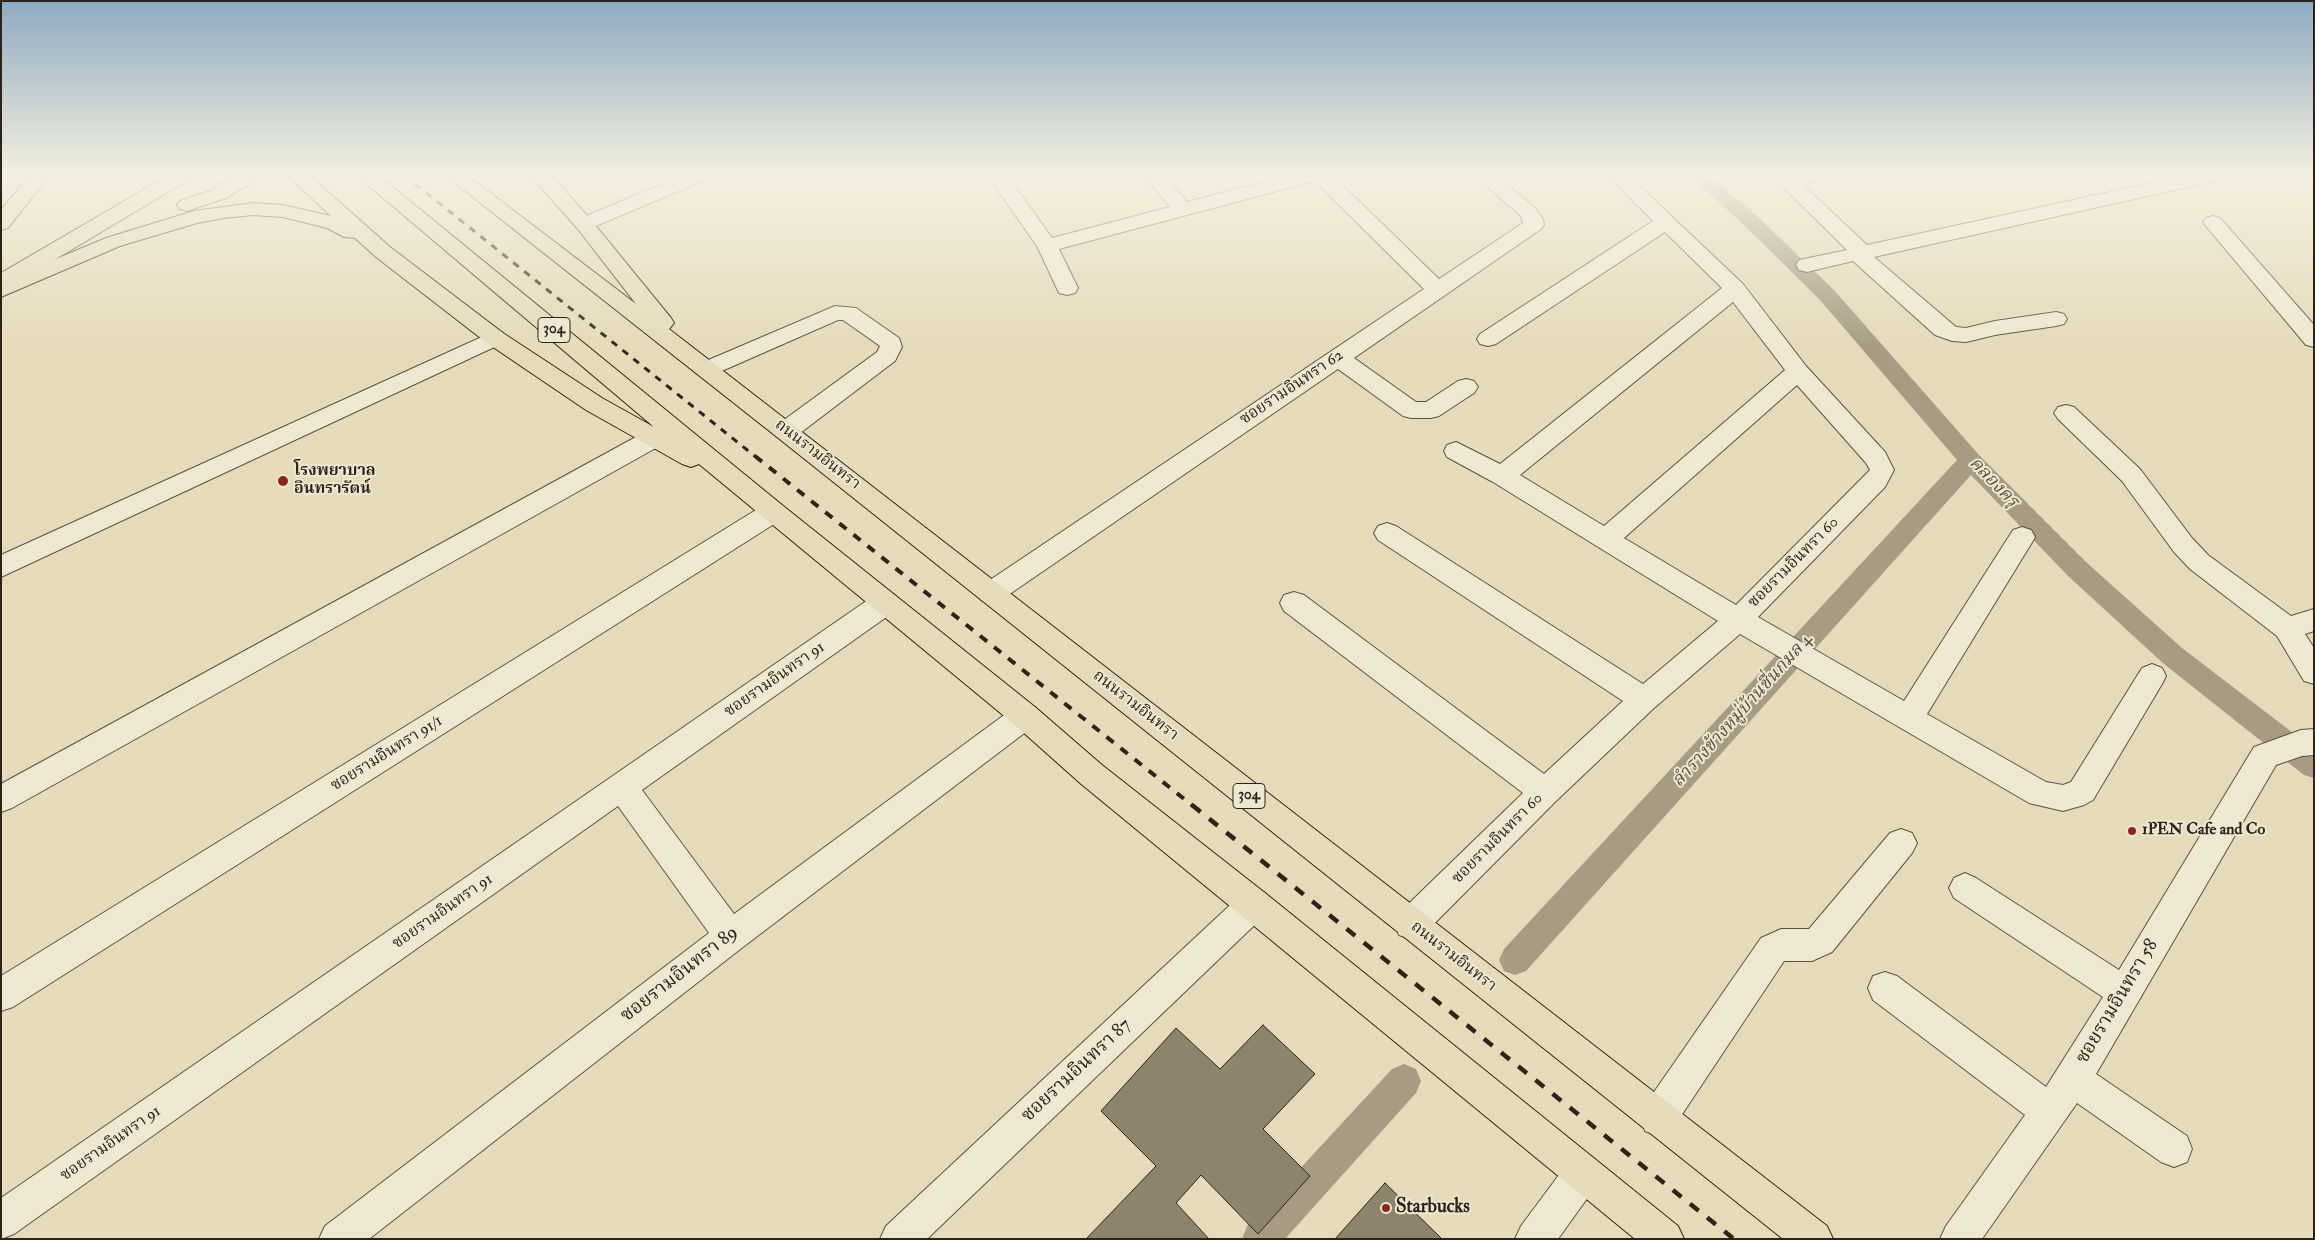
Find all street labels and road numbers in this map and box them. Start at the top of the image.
road number: 304 [538,318,570,342]
street label: ซอยรามอินทรา 62 [1237,346,1347,430]
street label: ถนนรามอินทรา [770,416,864,494]
street label: ซอยรามอินทรา 60 [1745,514,1843,612]
street label: ซอยรามอินทรา 91 [721,638,829,722]
street label: ถนนรามอินทรา [1088,667,1182,745]
street label: ซอยรามอินทรา 91/1 [328,712,446,796]
road number: 304 [1233,784,1265,808]
street label: ซอยรามอินทรา 60 [1449,790,1547,888]
street label: ซอยรามอินทรา 91 [389,870,497,954]
street label: ถนนรามอินทรา [1406,918,1500,996]
street label: ซอยรามอินทรา 89 [617,922,743,1028]
street label: ซอยรามอินทรา 58 [2072,936,2164,1068]
street label: ซอยรามอินทรา 87 [1017,1014,1137,1128]
street label: ซอยรามอินทรา 91 [57,1102,165,1186]

